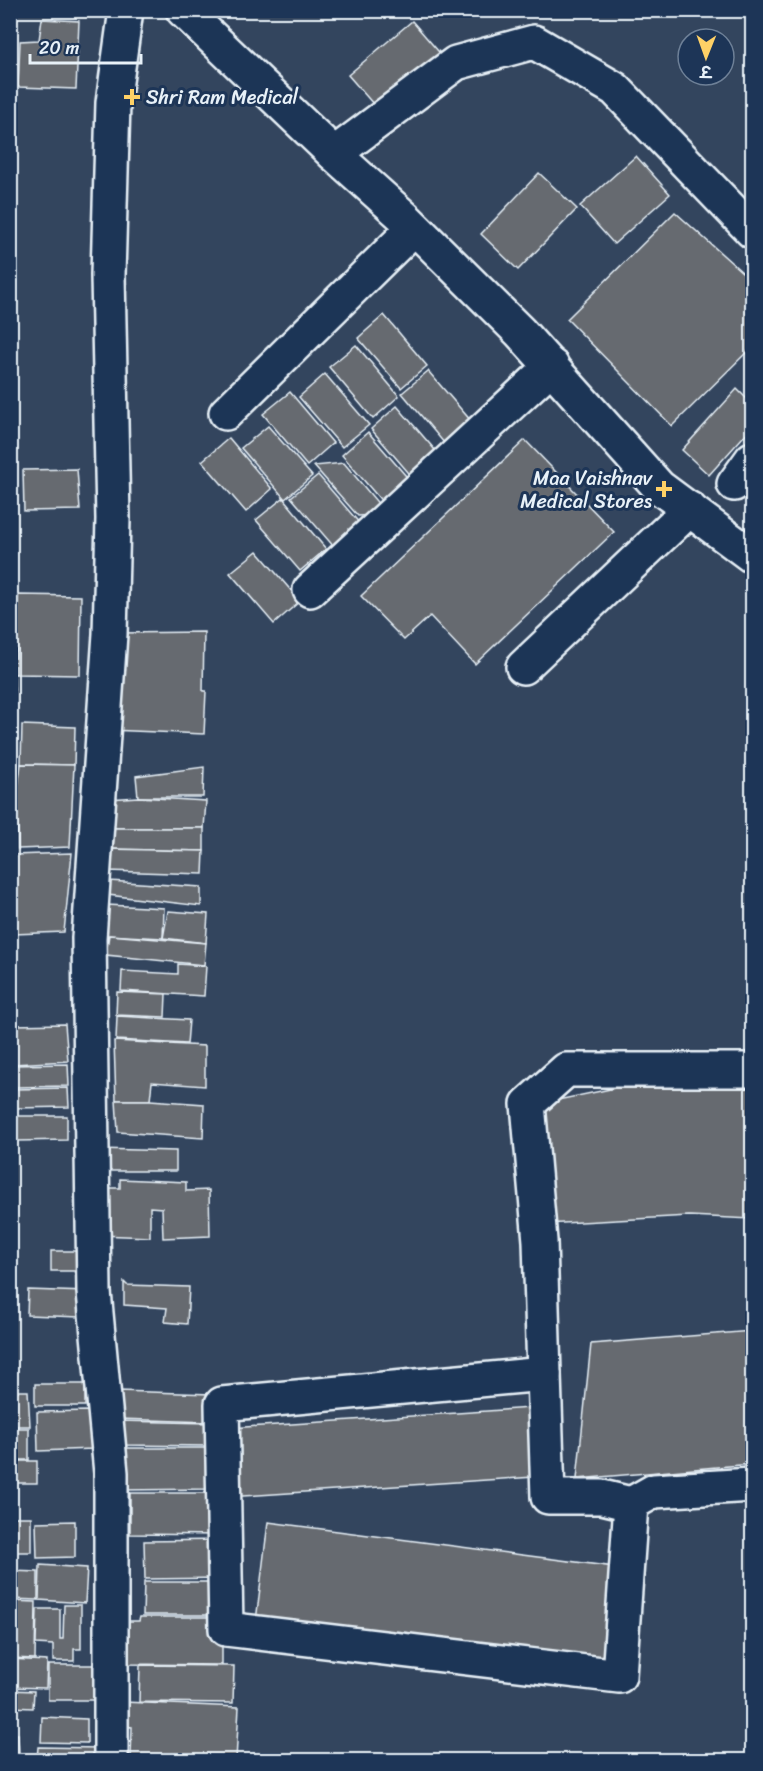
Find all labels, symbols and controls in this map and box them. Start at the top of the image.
scale bar [30,27,141,65]
north arrow [676,27,736,87]
text: 20 m [39,32,79,64]
text: उ [699,57,713,86]
place label: Shri Ram Medical [146,80,299,115]
marker: Shri Ram Medical [123,88,141,106]
place label: Maa Vaishnav Medical Stores [520,461,654,519]
marker: Maa Vaishnav Medical Stores [657,482,671,496]

